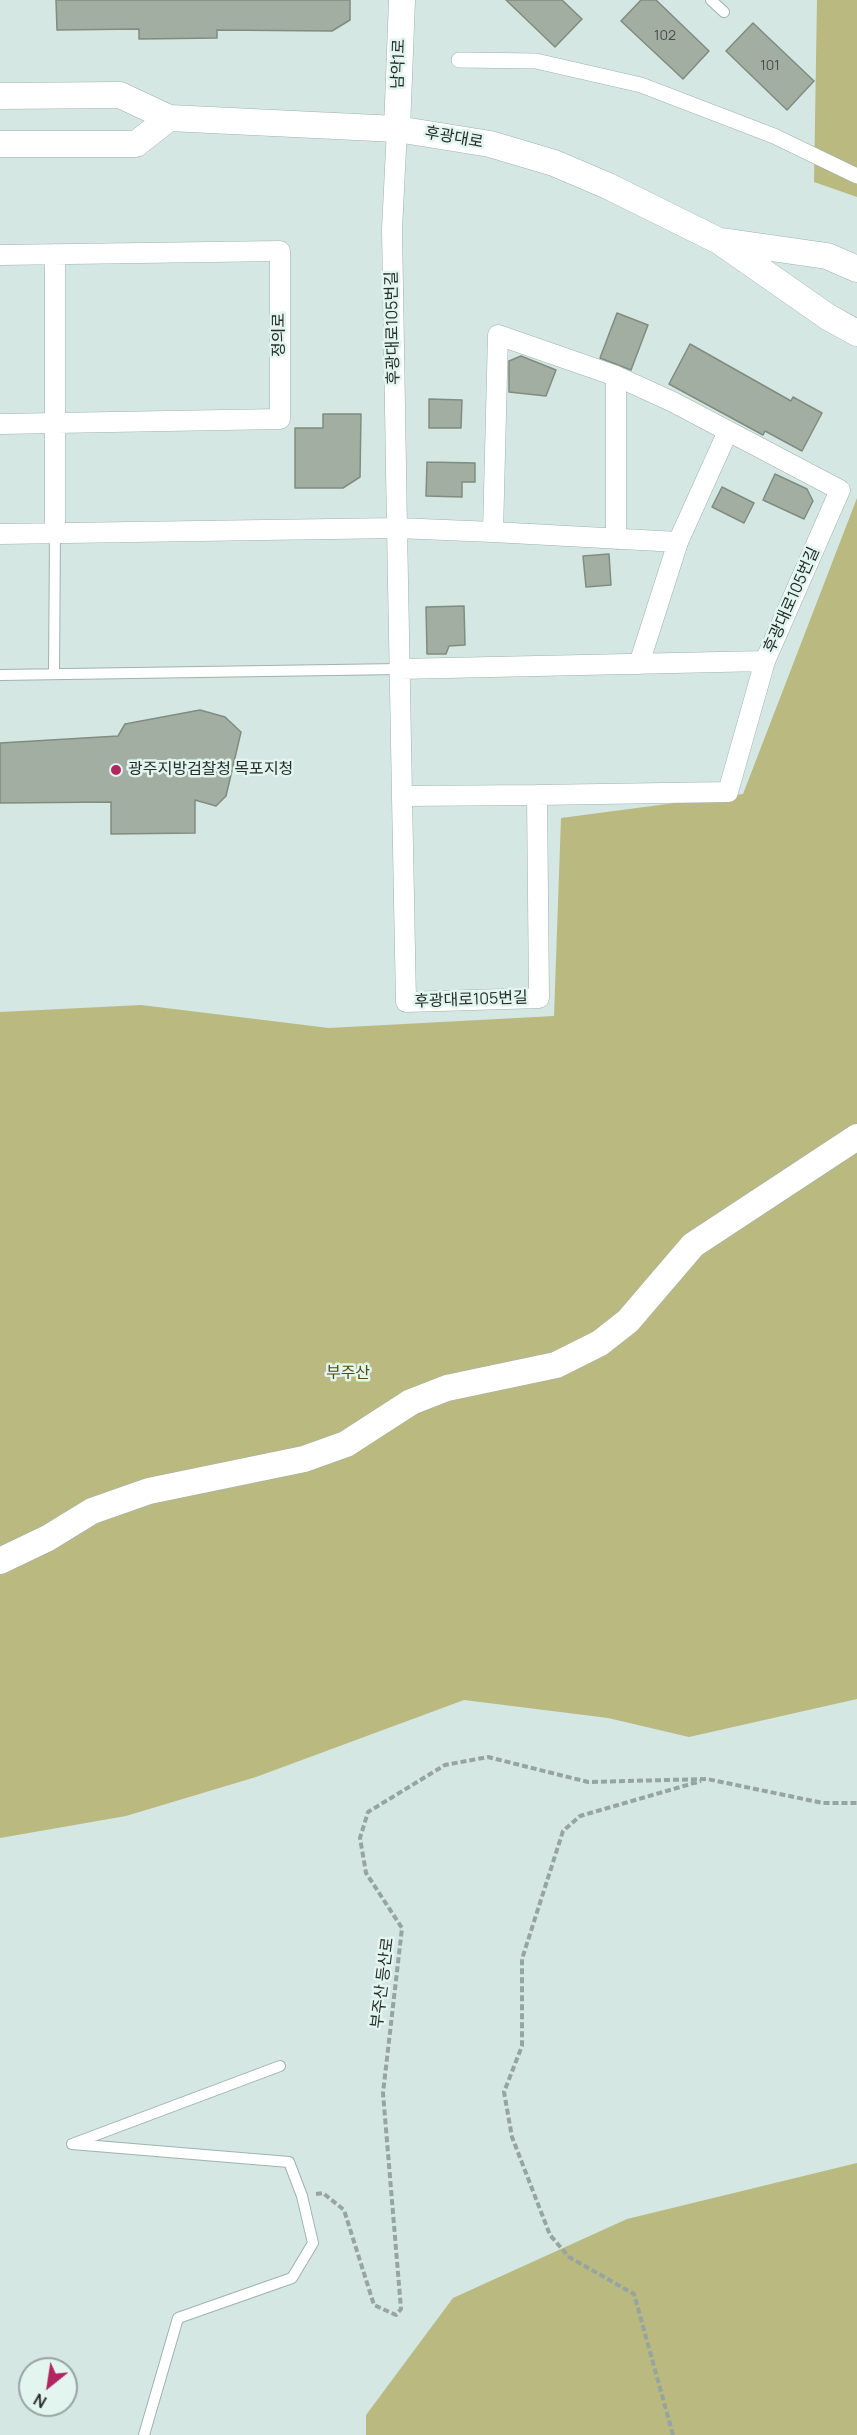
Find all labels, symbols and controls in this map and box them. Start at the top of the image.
house number: 102 [654,28,676,44]
street label: 남악1로 [389,38,409,90]
house number: 101 [760,58,780,74]
street label: 후광대로 [423,123,485,153]
street label: 후광대로105번길 [382,271,404,385]
street label: 정의로 [270,313,290,357]
street label: 후광대로105번길 [760,544,824,656]
place label: 광주지방검찰청 목포지청 [128,760,293,780]
marker: 광주지방검찰청 목포지청 [109,763,123,777]
street label: 후광대로105번길 [414,988,528,1012]
park label: 부주산 [326,1364,370,1384]
street label: 부주산 등산로 [368,1936,398,2030]
north arrow [18,2357,78,2417]
text: N [30,2388,50,2413]

